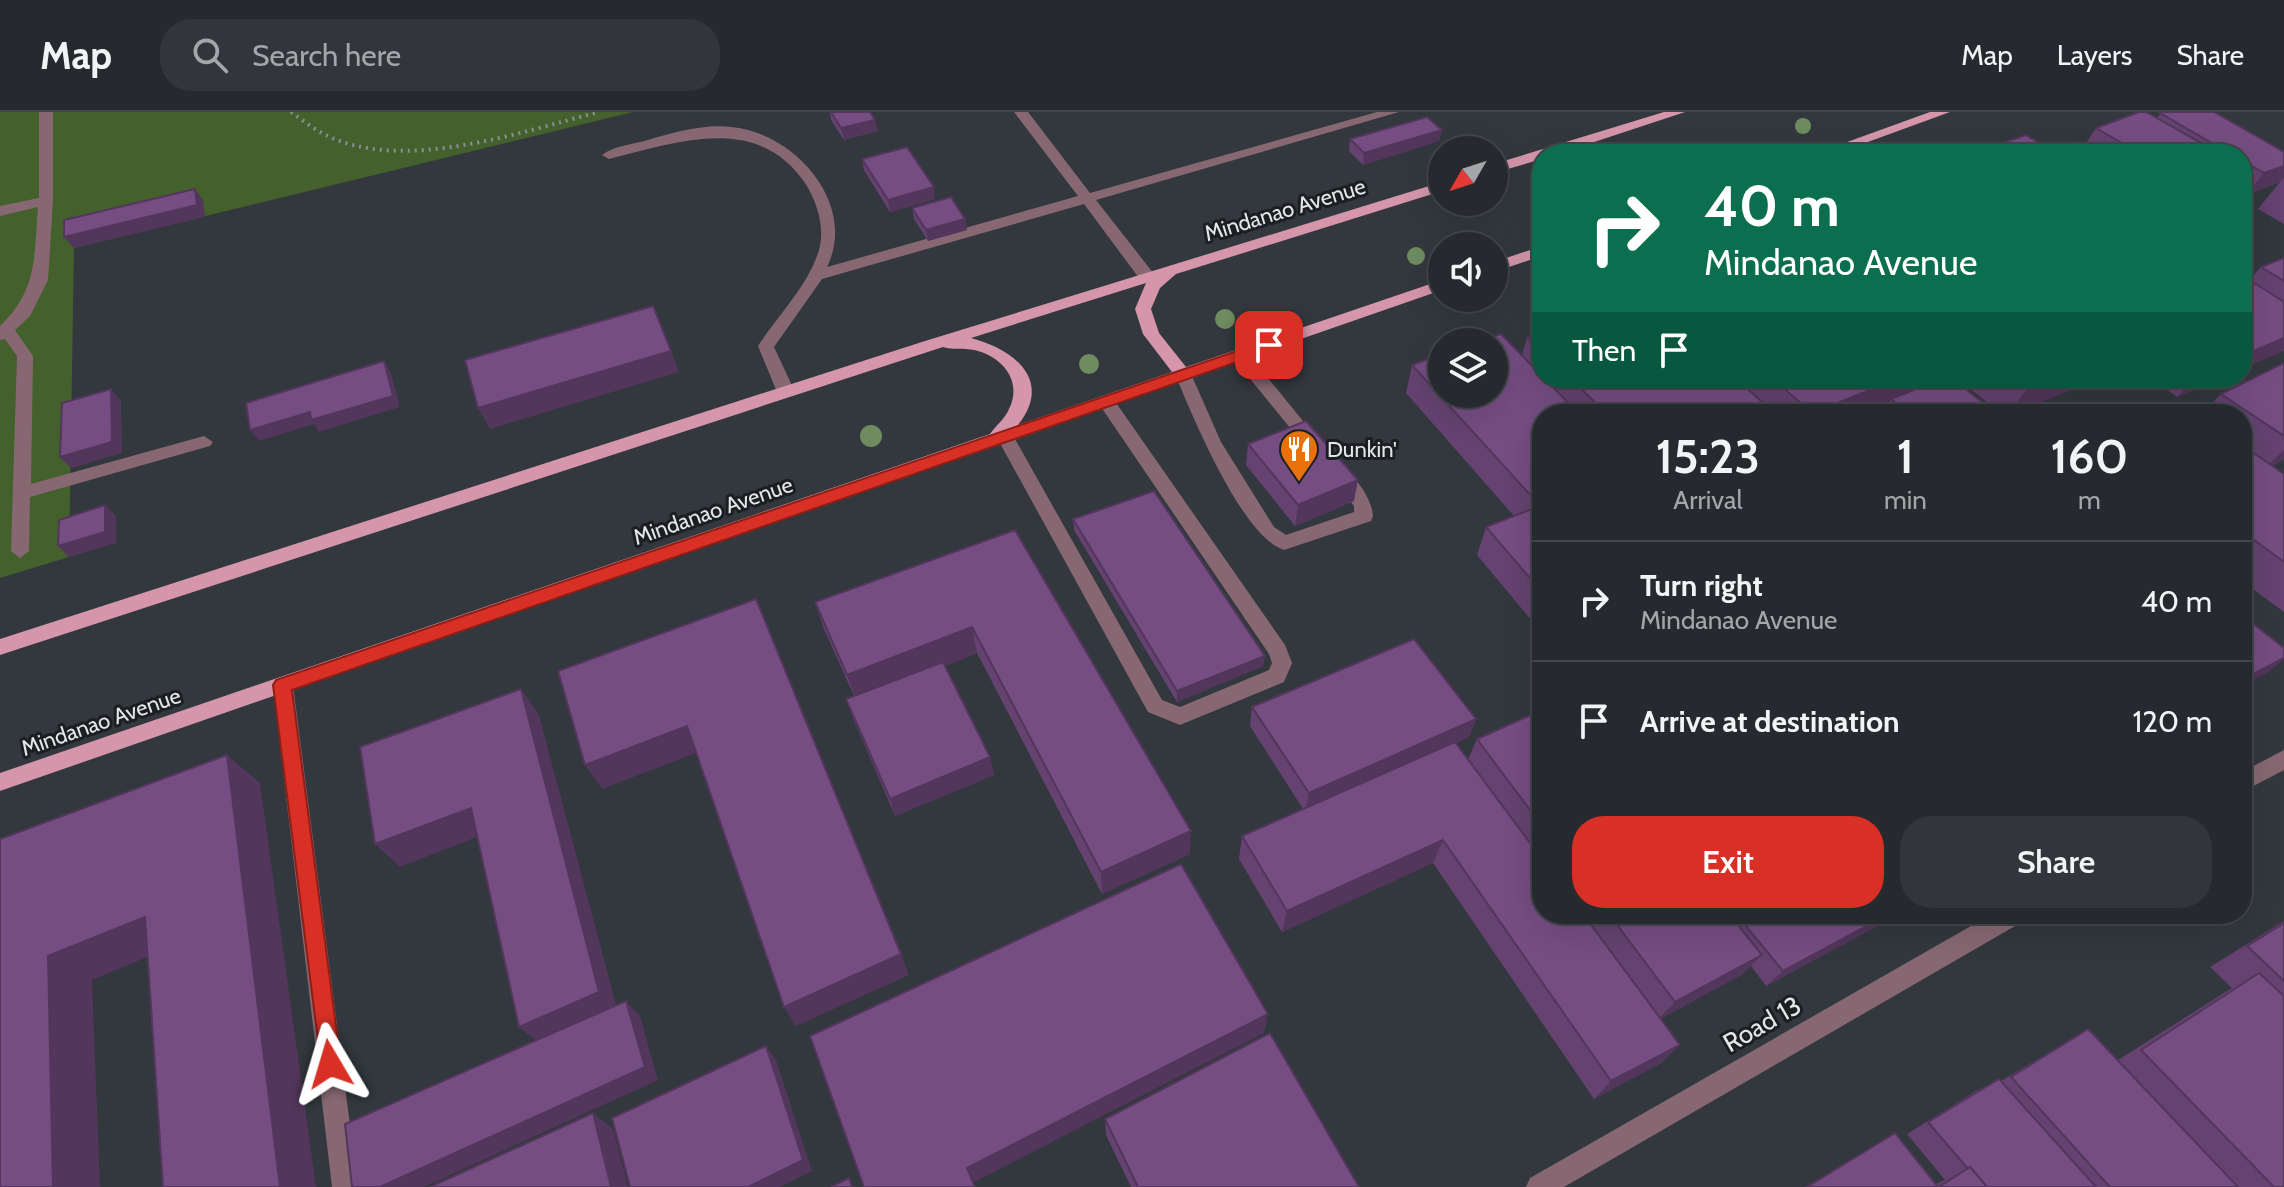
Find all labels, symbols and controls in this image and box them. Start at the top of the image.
search box [160,19,720,91]
text: Map [40,32,112,79]
icon: search [188,33,232,77]
text: Search here [252,37,401,74]
text: Map [1961,38,2013,72]
text: Layers [2057,38,2132,72]
text: Share [2176,38,2244,72]
north arrow [1428,136,1508,216]
map controls [1428,136,1508,408]
text: 40 m [1704,172,1840,240]
street label: Mindanao Avenue [1201,173,1369,247]
icon: right [1572,176,1676,280]
button: sound [1428,232,1508,312]
text: Mindanao Avenue [1704,240,1977,284]
pin [1235,311,1303,379]
icon: arrive [1247,323,1291,367]
button: layers [1428,328,1508,408]
icon: arrive [1652,328,1696,372]
text: Then [1572,332,1636,369]
text: 15:23 [1656,427,1760,485]
text: 1 [1897,427,1914,485]
text: 160 [2050,427,2128,485]
restaurant icon: Dunkin' [1278,428,1320,483]
place label: Dunkin' [1327,436,1397,463]
street label: Mindanao Avenue [630,471,796,551]
text: Arrival [1673,484,1743,516]
text: min [1884,484,1927,516]
text: m [2078,484,2101,516]
text: Turn right [1640,567,1763,604]
icon: right [1572,579,1616,623]
text: 40 m [2141,583,2212,620]
text: Mindanao Avenue [1640,604,1837,636]
street label: Mindanao Avenue [18,682,184,762]
icon: arrive [1572,699,1616,743]
text: Arrive at destination [1640,703,1900,740]
text: 120 m [2132,703,2212,740]
button: Exit [1572,816,1884,908]
button: Share [1900,816,2212,908]
street label: Road 13 [1717,989,1807,1059]
position arrow [288,1022,372,1106]

